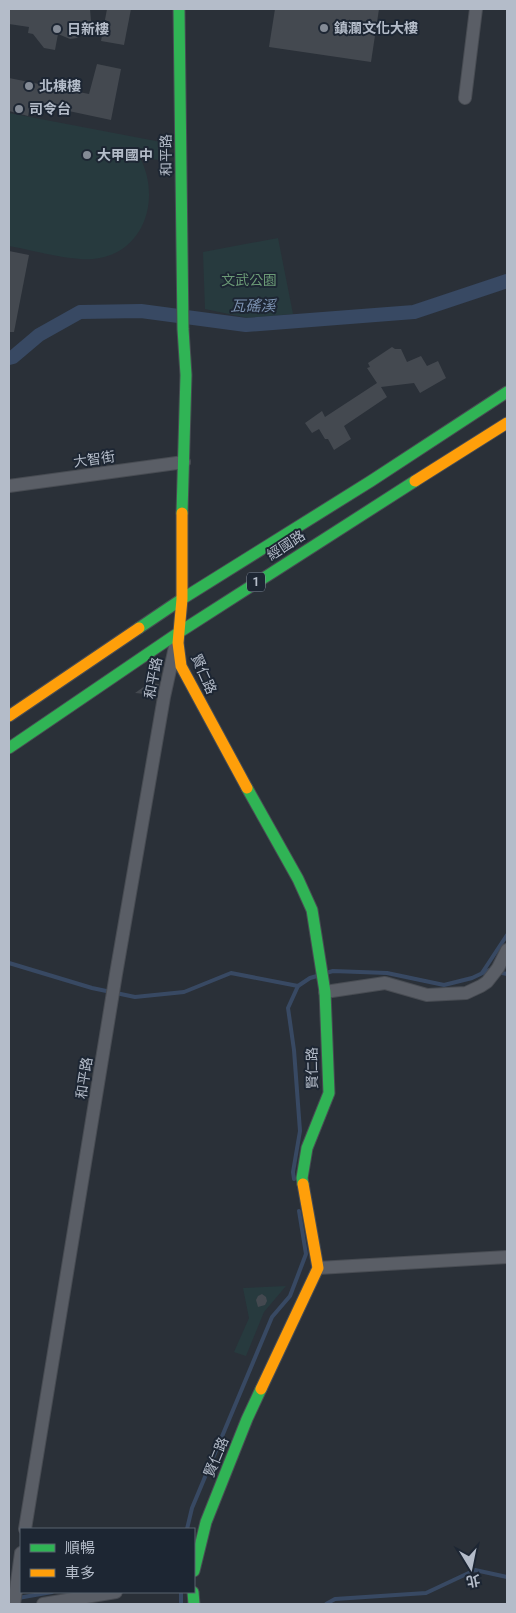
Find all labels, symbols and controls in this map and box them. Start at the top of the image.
place label: 鎮瀾文化大樓 [334,20,418,36]
place label: 日新樓 [67,21,109,37]
marker: 鎮瀾文化大樓 [318,22,330,34]
marker: 日新樓 [51,23,63,35]
place label: 北棟樓 [39,78,81,94]
marker: 北棟樓 [23,80,35,92]
place label: 司令台 [29,101,71,117]
marker: 司令台 [13,103,25,115]
street label: 和平路 [158,134,174,176]
place label: 大甲國中 [97,147,153,163]
marker: 大甲國中 [81,149,93,161]
park label: 文武公園 [221,272,277,288]
water label: 瓦磘溪 [230,297,277,315]
street label: 大智街 [72,448,116,470]
street label: 經國路 [264,527,308,563]
road number: 1 [247,572,265,592]
street label: 賢仁路 [188,652,220,696]
street label: 和平路 [141,656,165,700]
street label: 賢仁路 [304,1047,320,1089]
street label: 和平路 [73,1056,95,1100]
street label: 賢仁路 [201,1435,231,1479]
legend [20,1528,195,1593]
text: 順暢 [65,1539,95,1557]
north arrow [446,1543,496,1593]
text: 車多 [65,1564,95,1582]
text: 北 [465,1572,482,1590]

